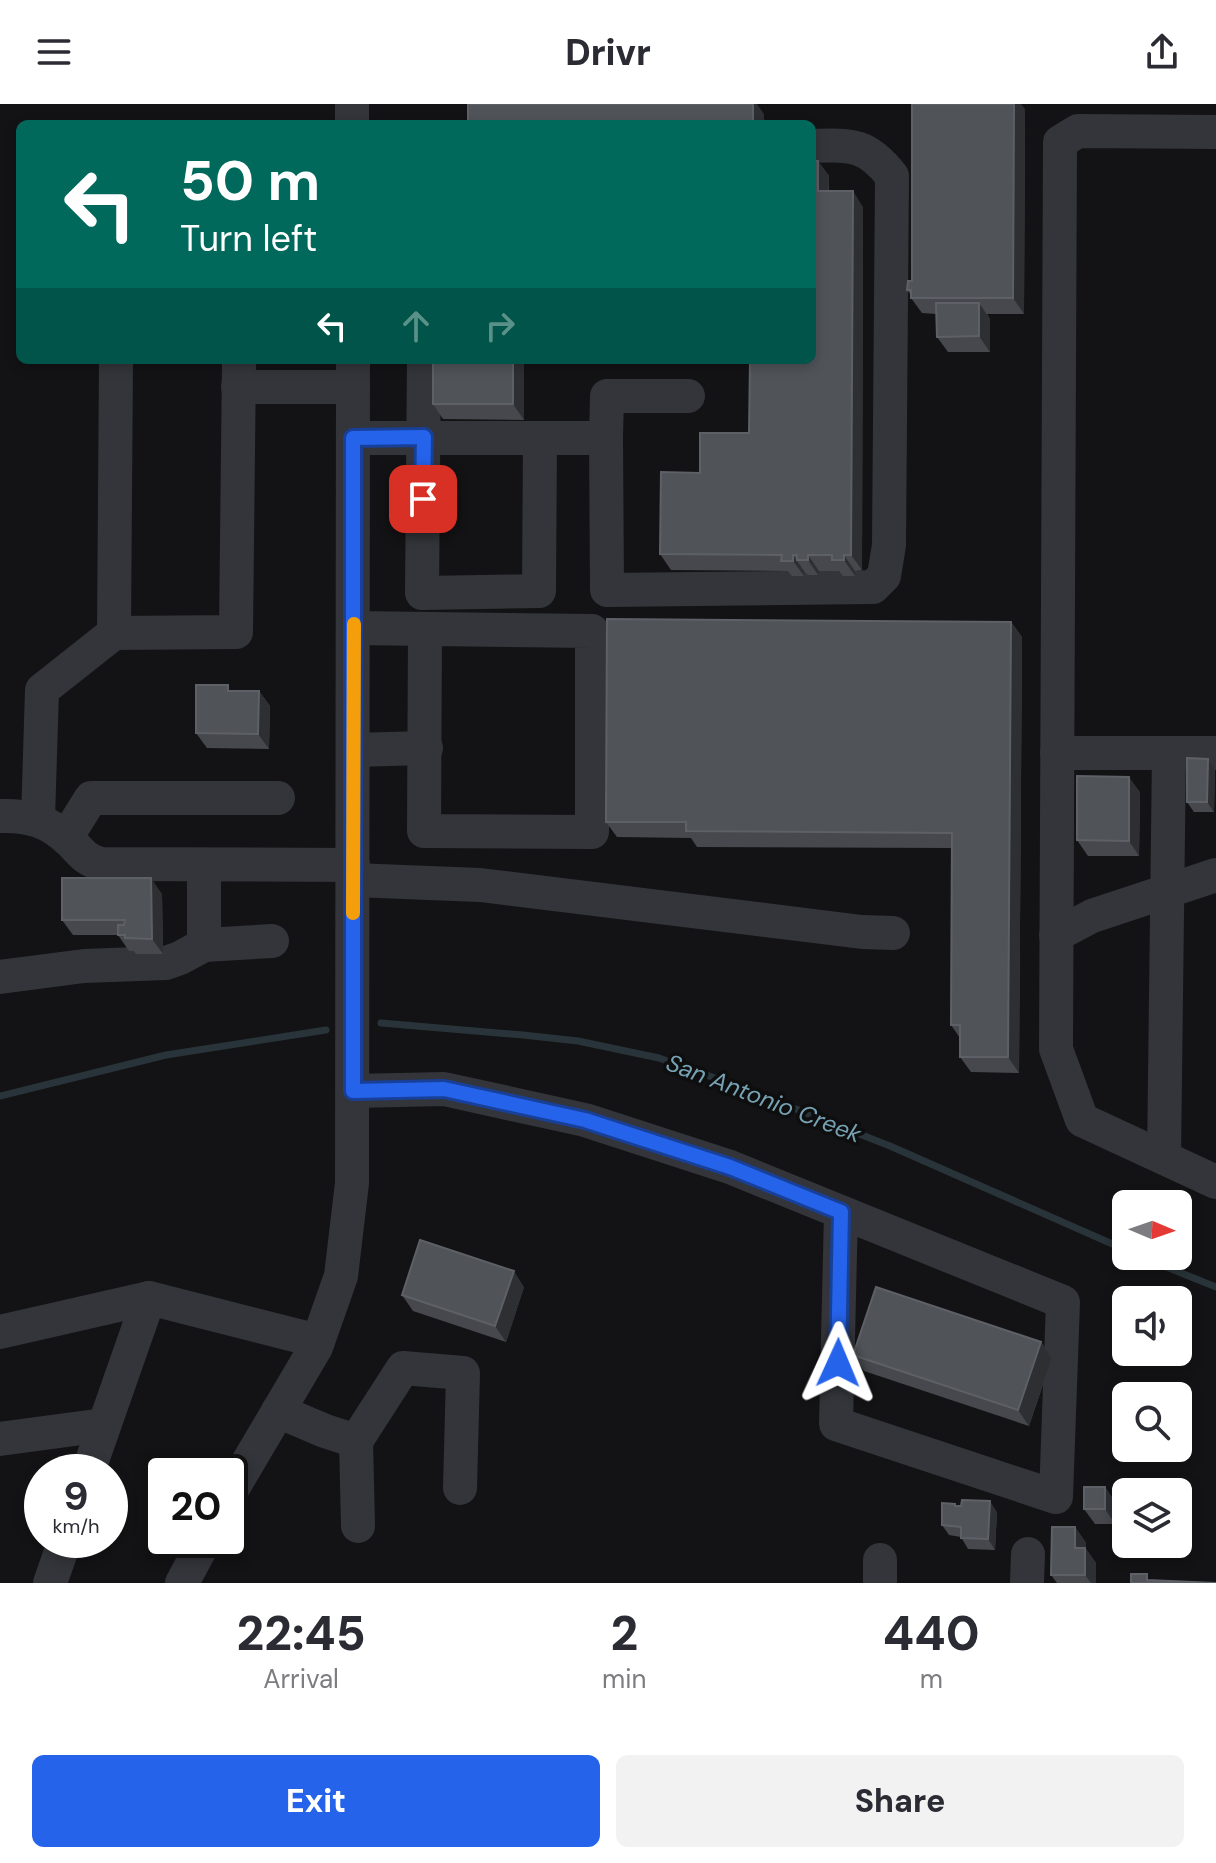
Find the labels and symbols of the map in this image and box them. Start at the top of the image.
pin [389,465,457,533]
water label: San Antonio Creek [662,1046,867,1150]
north arrow [1112,1190,1192,1270]
position arrow [796,1321,880,1405]
speed limit sign: 20 [144,1454,248,1558]

